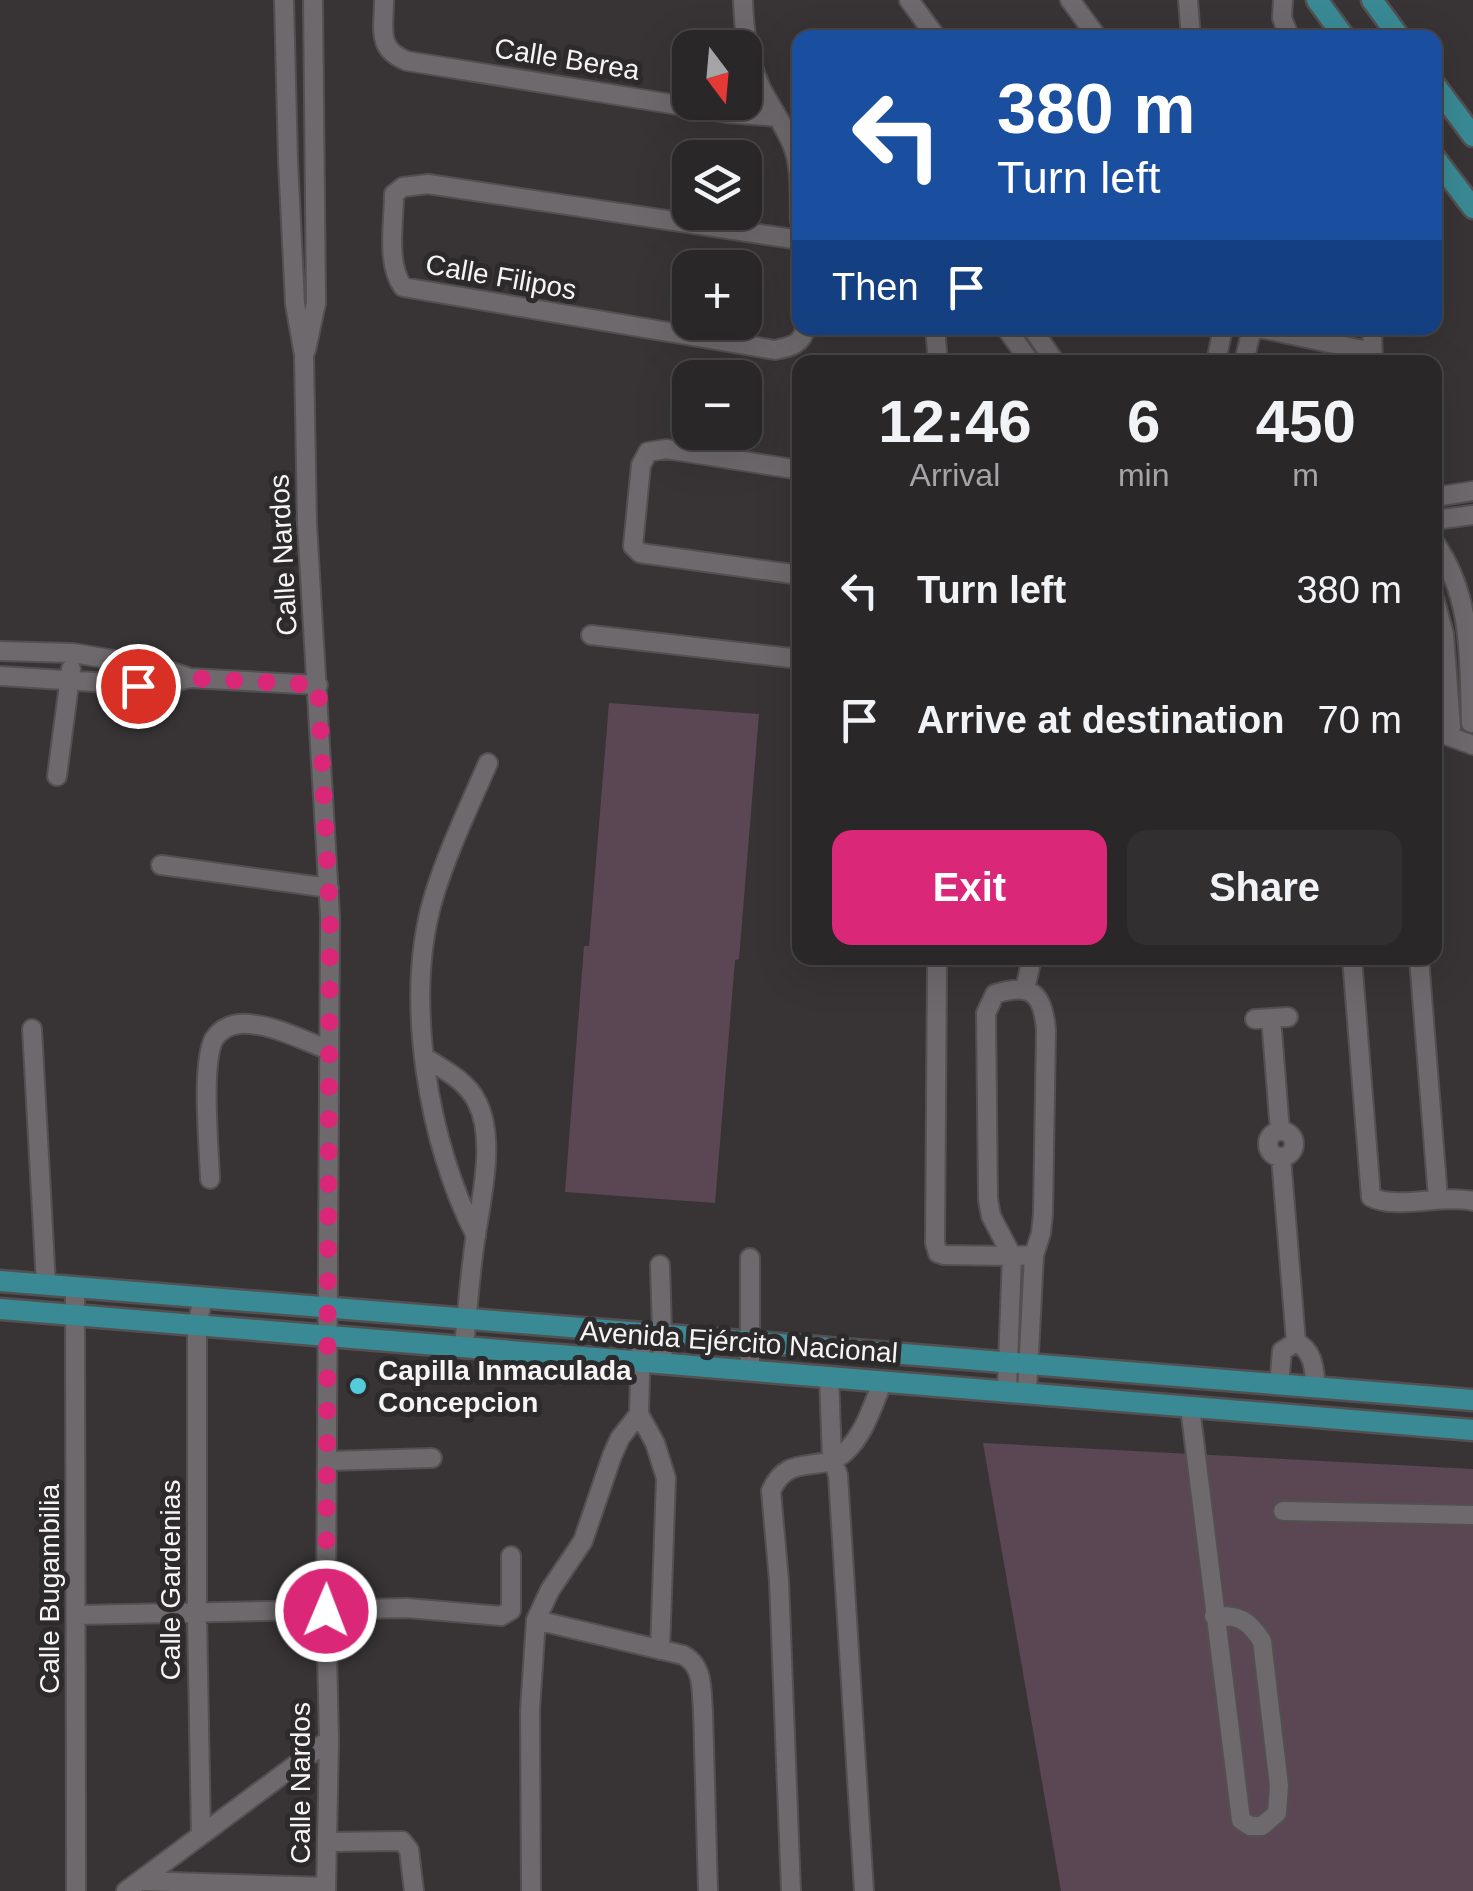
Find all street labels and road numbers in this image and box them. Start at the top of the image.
street label: Calle Berea [492,32,642,86]
street label: Calle Filipos [423,248,579,306]
street label: Calle Nardos [263,473,303,637]
street label: Avenida Ejército Nacional [579,1315,899,1369]
street label: Calle Gardenias [155,1480,186,1680]
street label: Calle Bugambilia [34,1484,65,1694]
street label: Calle Nardos [285,1702,316,1864]

